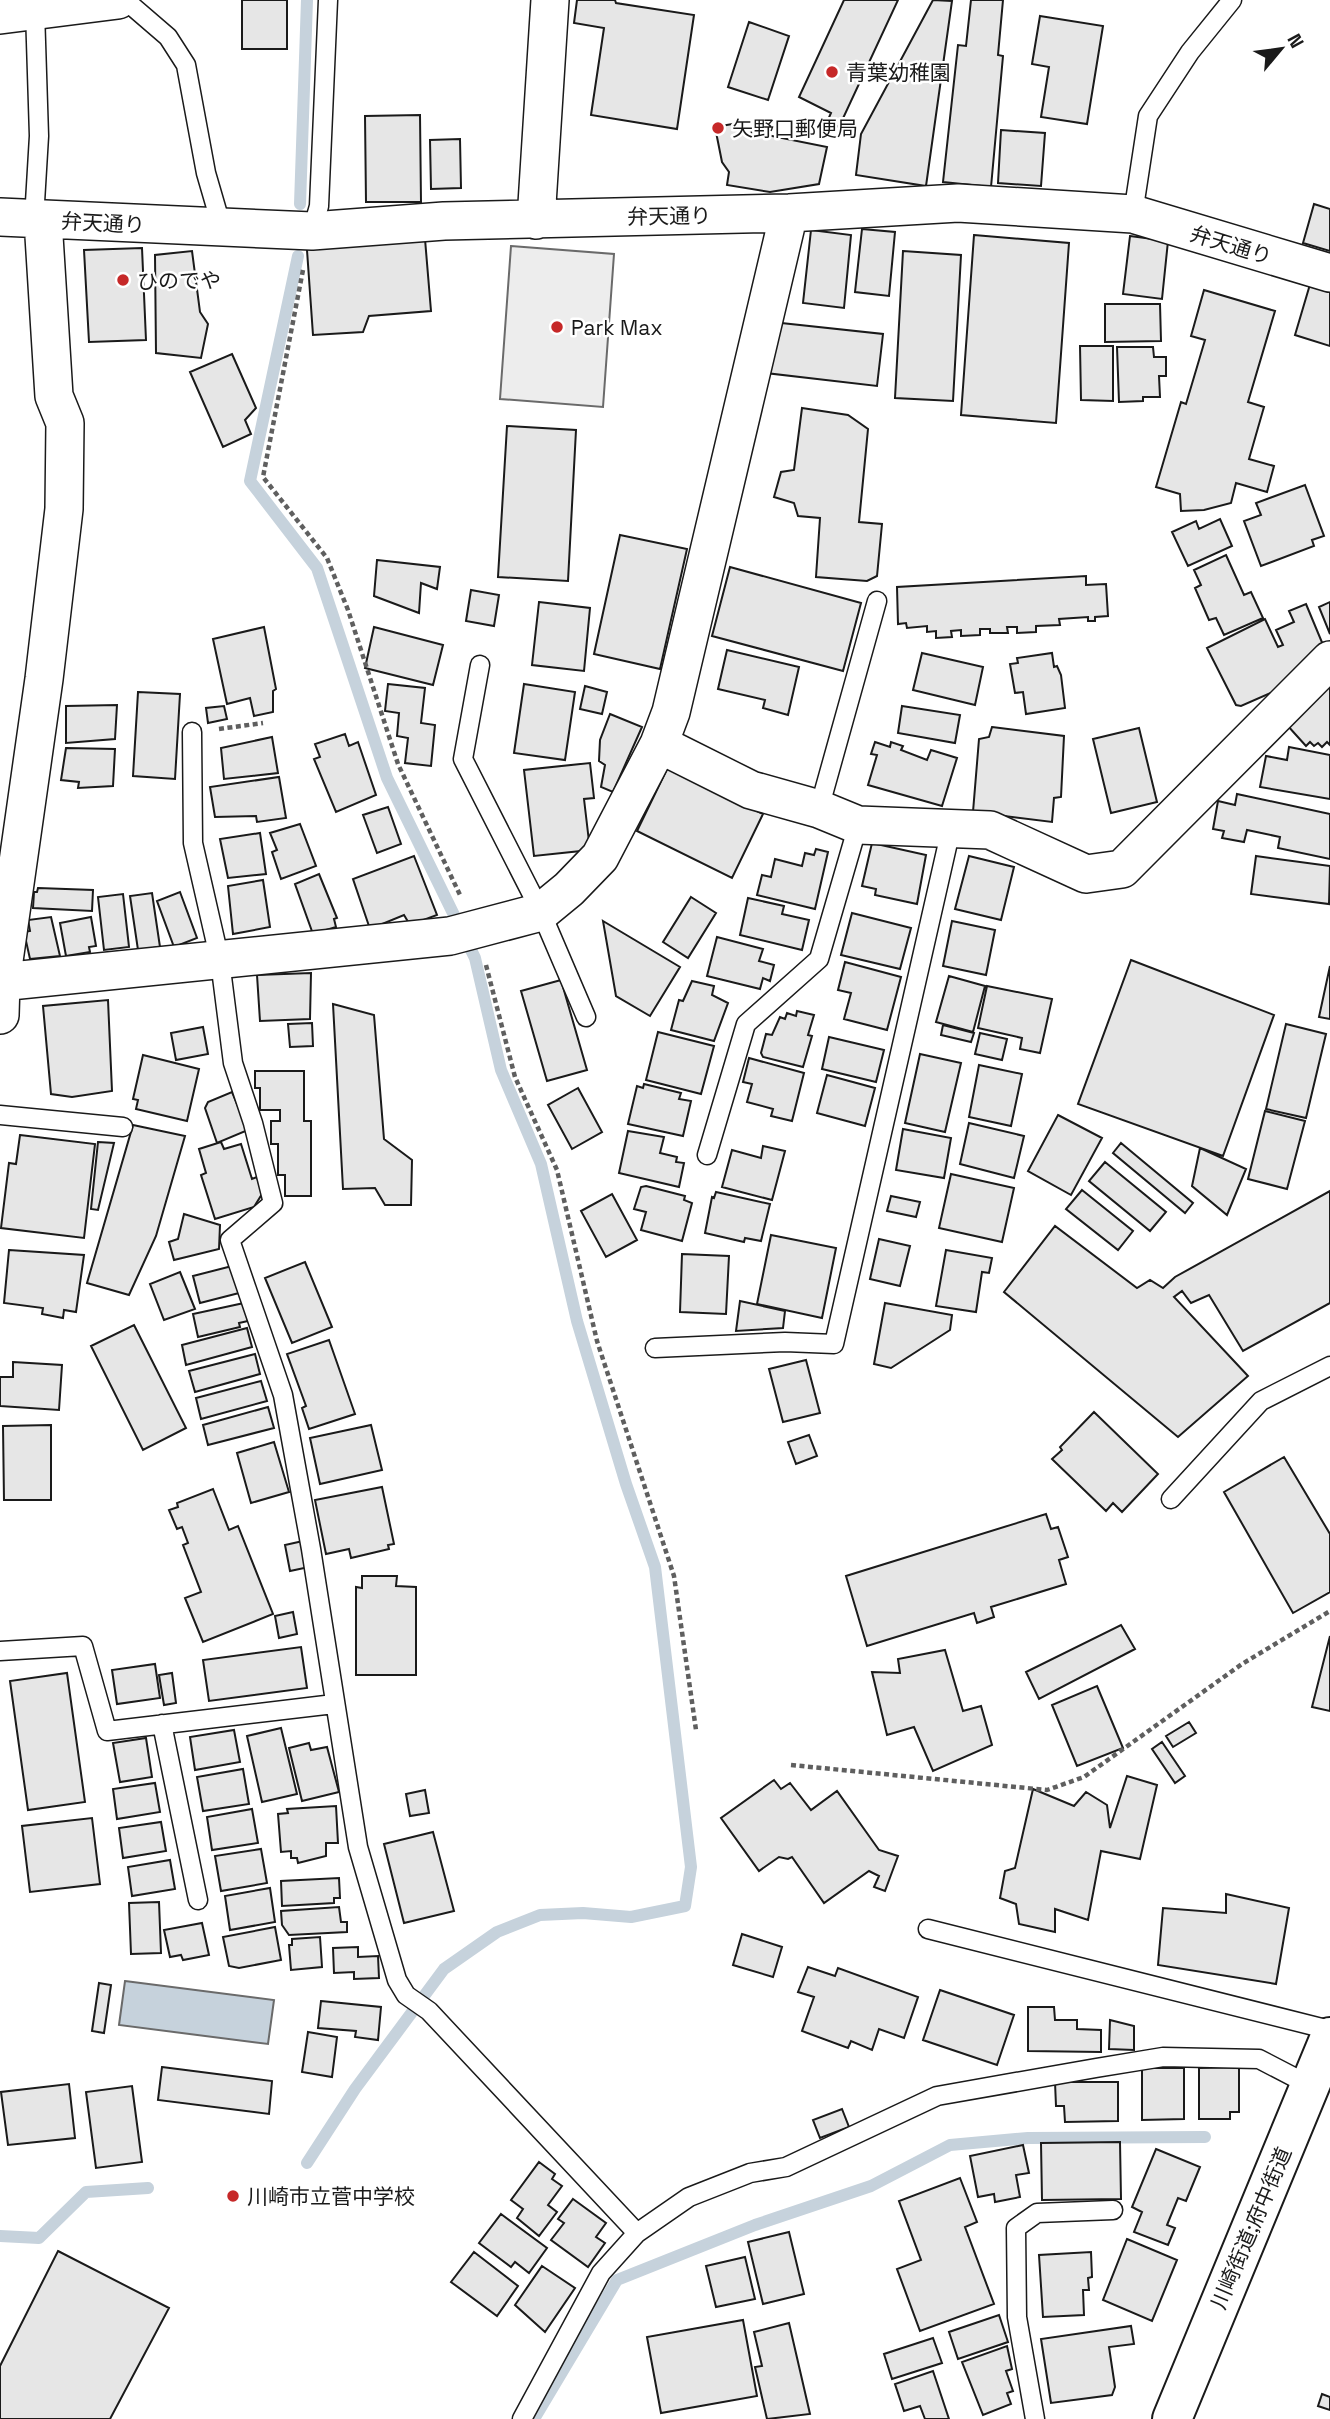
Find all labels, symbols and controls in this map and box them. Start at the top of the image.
north arrow [1246,14,1316,84]
text: N [1281,29,1309,53]
place label: 青葉幼稚園 [846,59,951,86]
marker: 青葉幼稚園 [824,64,840,80]
place label: 矢野口郵便局 [732,115,858,142]
marker: 矢野口郵便局 [710,120,726,136]
street label: 弁天通り [627,202,711,230]
street label: 弁天通り [60,207,146,239]
street label: 弁天通り [1187,220,1275,270]
place label: ひのでや [137,267,221,294]
marker: ひのでや [115,272,131,288]
place label: Park Max [571,314,663,341]
marker: Park Max [549,319,565,335]
street label: 川崎街道;府中街道 [1205,2143,1297,2313]
place label: 川崎市立菅中学校 [247,2183,415,2210]
marker: 川崎市立菅中学校 [225,2188,241,2204]

